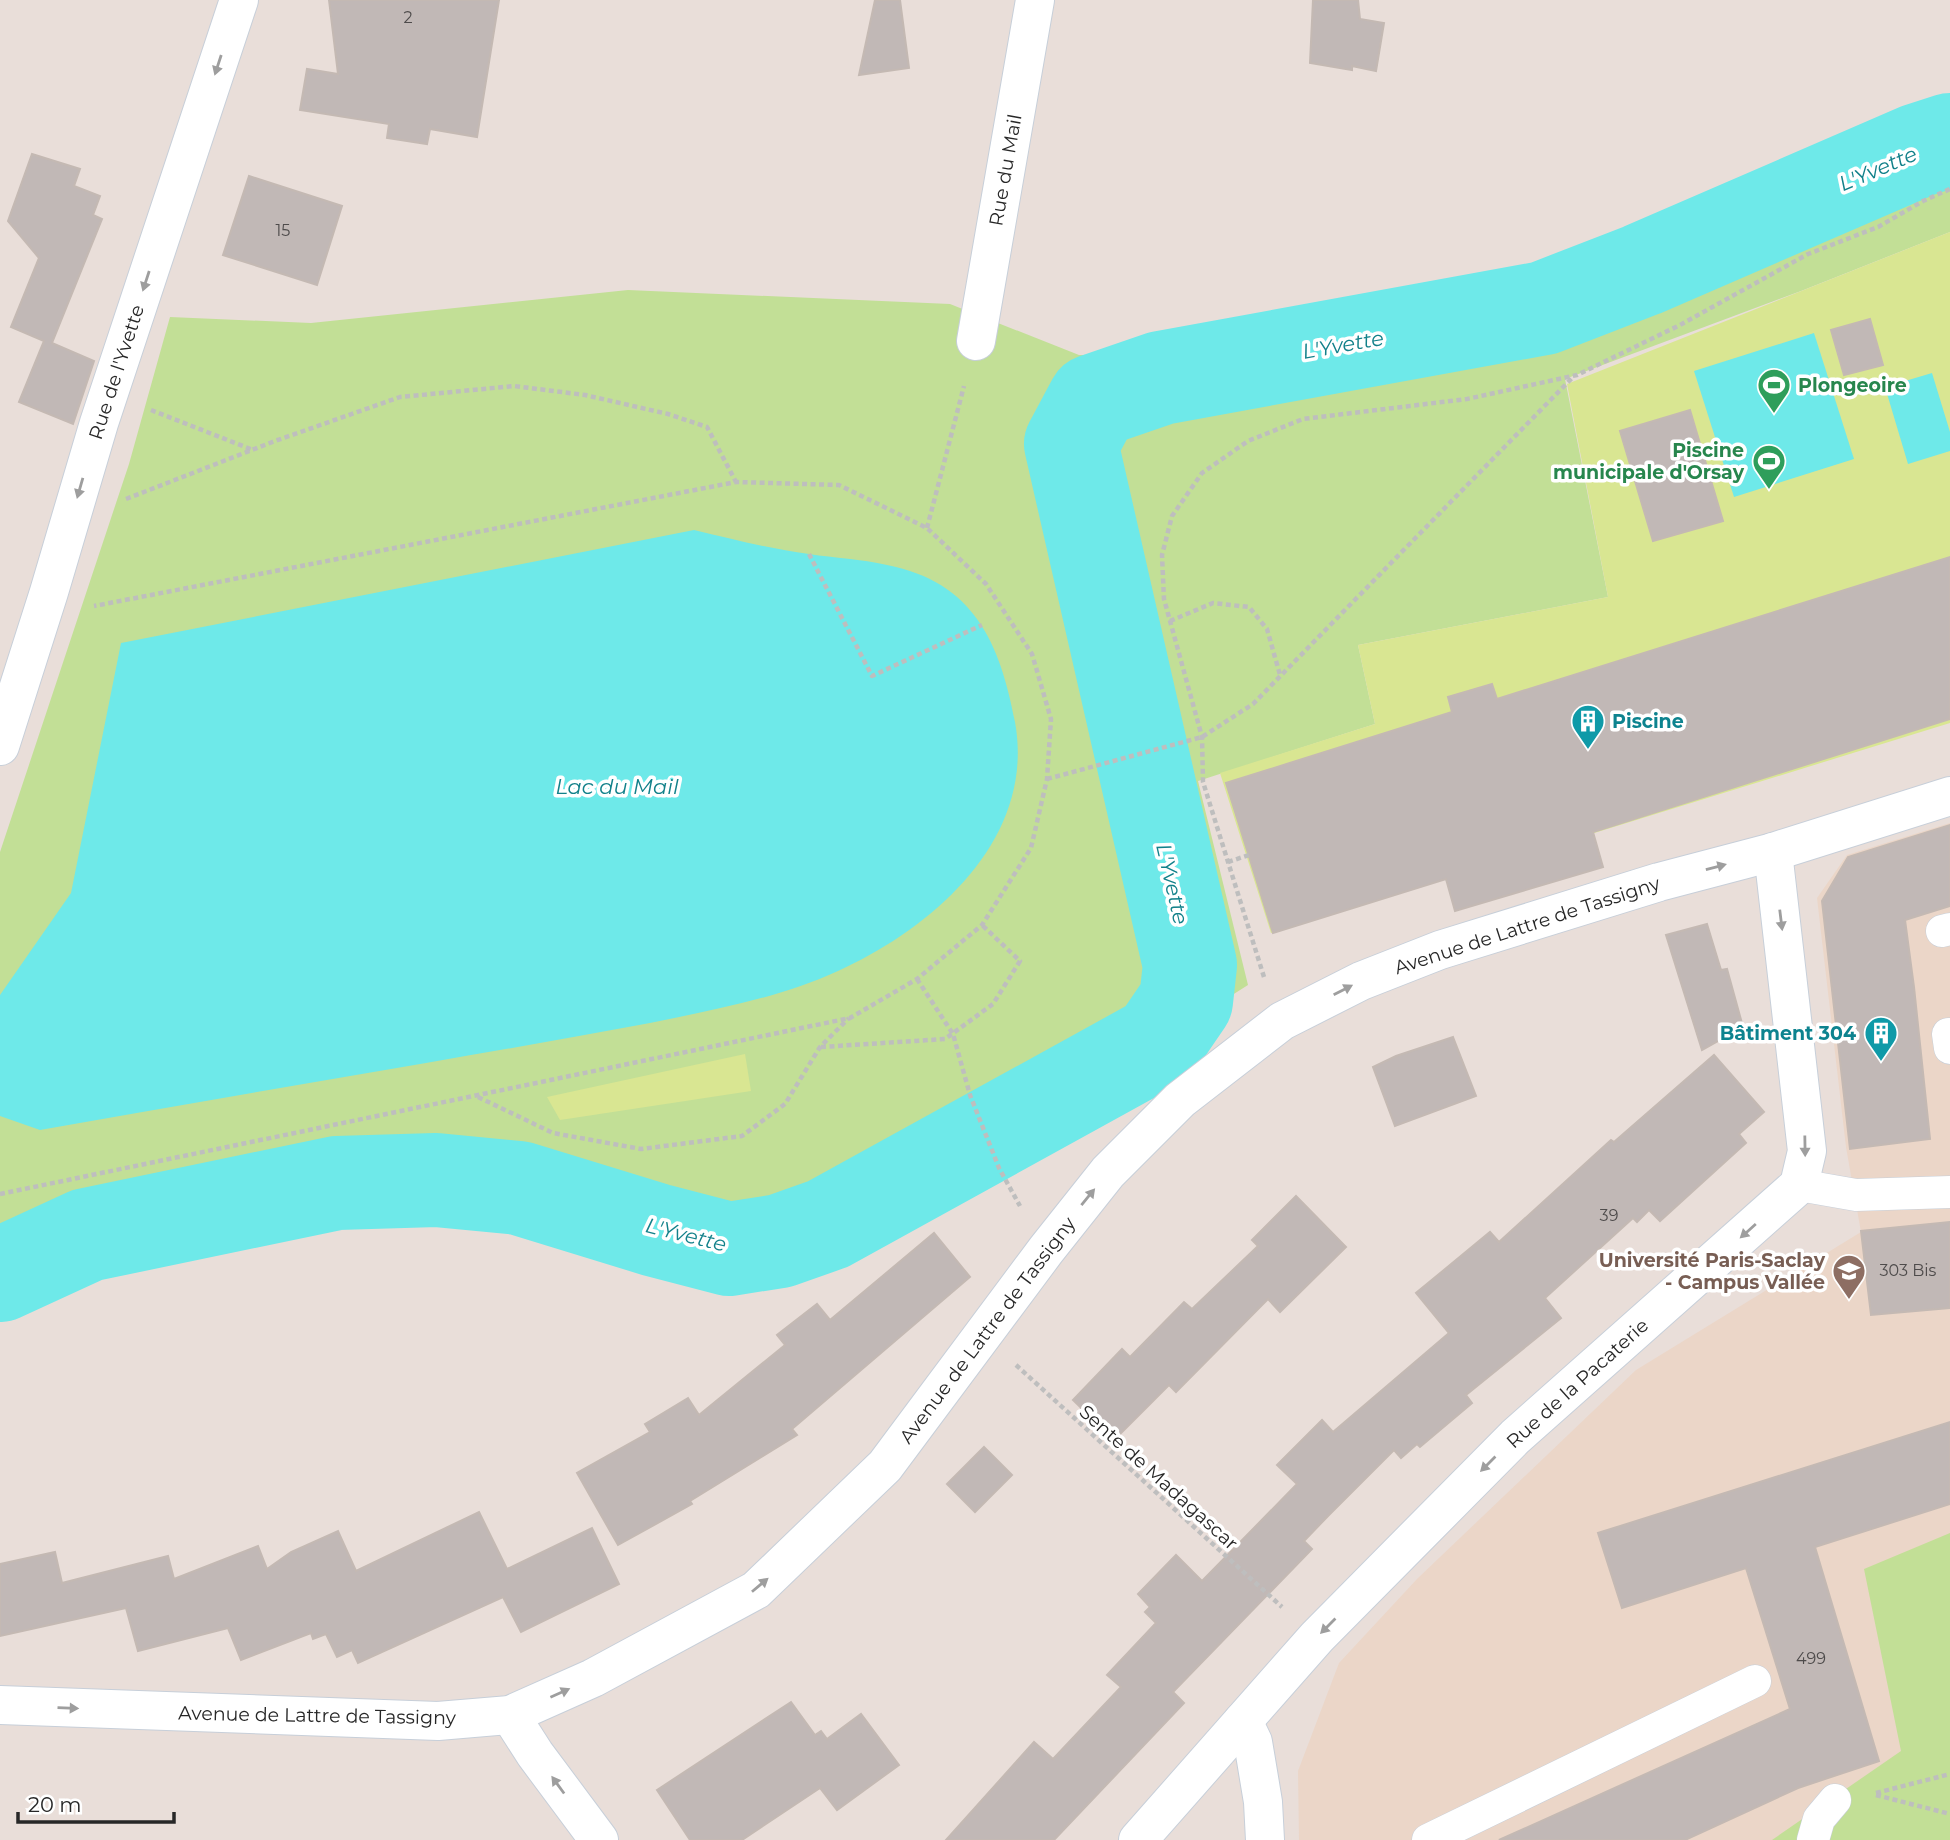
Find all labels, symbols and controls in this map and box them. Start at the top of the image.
house number: 2 [403,8,413,27]
one-way arrow [212,55,223,76]
street label: Rue du Mail [984,112,1027,228]
water label: L'Yvette [1835,141,1921,196]
house number: 15 [276,221,290,240]
one-way arrow [140,271,151,292]
street label: Rue de l'Yvette [84,302,149,442]
water label: L'Yvette [1300,325,1386,364]
sports icon: Plongeoire [1755,366,1793,415]
place label: Plongeoire [1798,374,1907,397]
place label: Piscine municipale d'Orsay [1553,439,1745,484]
sports icon: Piscine municipale d'Orsay [1750,442,1788,491]
one-way arrow [74,478,84,499]
building icon: Piscine [1569,702,1607,751]
place label: Piscine [1612,710,1684,733]
water label: Lac du Mail [555,774,679,799]
water label: L'Yvette [1151,841,1194,927]
one-way arrow [1705,861,1727,872]
street label: Avenue de Lattre de Tassigny [1392,871,1663,979]
one-way arrow [1775,909,1786,931]
one-way arrow [1333,984,1353,996]
building icon: Bâtiment 304 [1862,1014,1900,1063]
place label: Bâtiment 304 [1720,1022,1856,1045]
one-way arrow [1800,1135,1811,1157]
one-way arrow [1080,1188,1095,1205]
house number: 39 [1600,1206,1618,1225]
water label: L'Yvette [643,1212,729,1257]
street label: Avenue de Lattre de Tassigny [895,1212,1081,1448]
one-way arrow [1739,1223,1757,1239]
place label: Université Paris-Saclay - Campus Vallée [1599,1249,1826,1294]
school or university icon: Université Paris-Saclay - Campus Vallée [1830,1252,1868,1301]
house number: 303 Bis [1880,1261,1937,1280]
street label: Rue de la Pacaterie [1502,1314,1653,1453]
street label: Sente de Madagascar [1075,1400,1243,1555]
one-way arrow [1480,1455,1496,1472]
one-way arrow [751,1578,768,1593]
one-way arrow [1320,1618,1337,1634]
house number: 499 [1796,1649,1826,1668]
one-way arrow [550,1687,570,1699]
one-way arrow [57,1702,79,1713]
street label: Avenue de Lattre de Tassigny [178,1702,457,1729]
one-way arrow [551,1776,565,1794]
scale bar [18,1780,173,1824]
text: 20 m [28,1792,82,1817]

